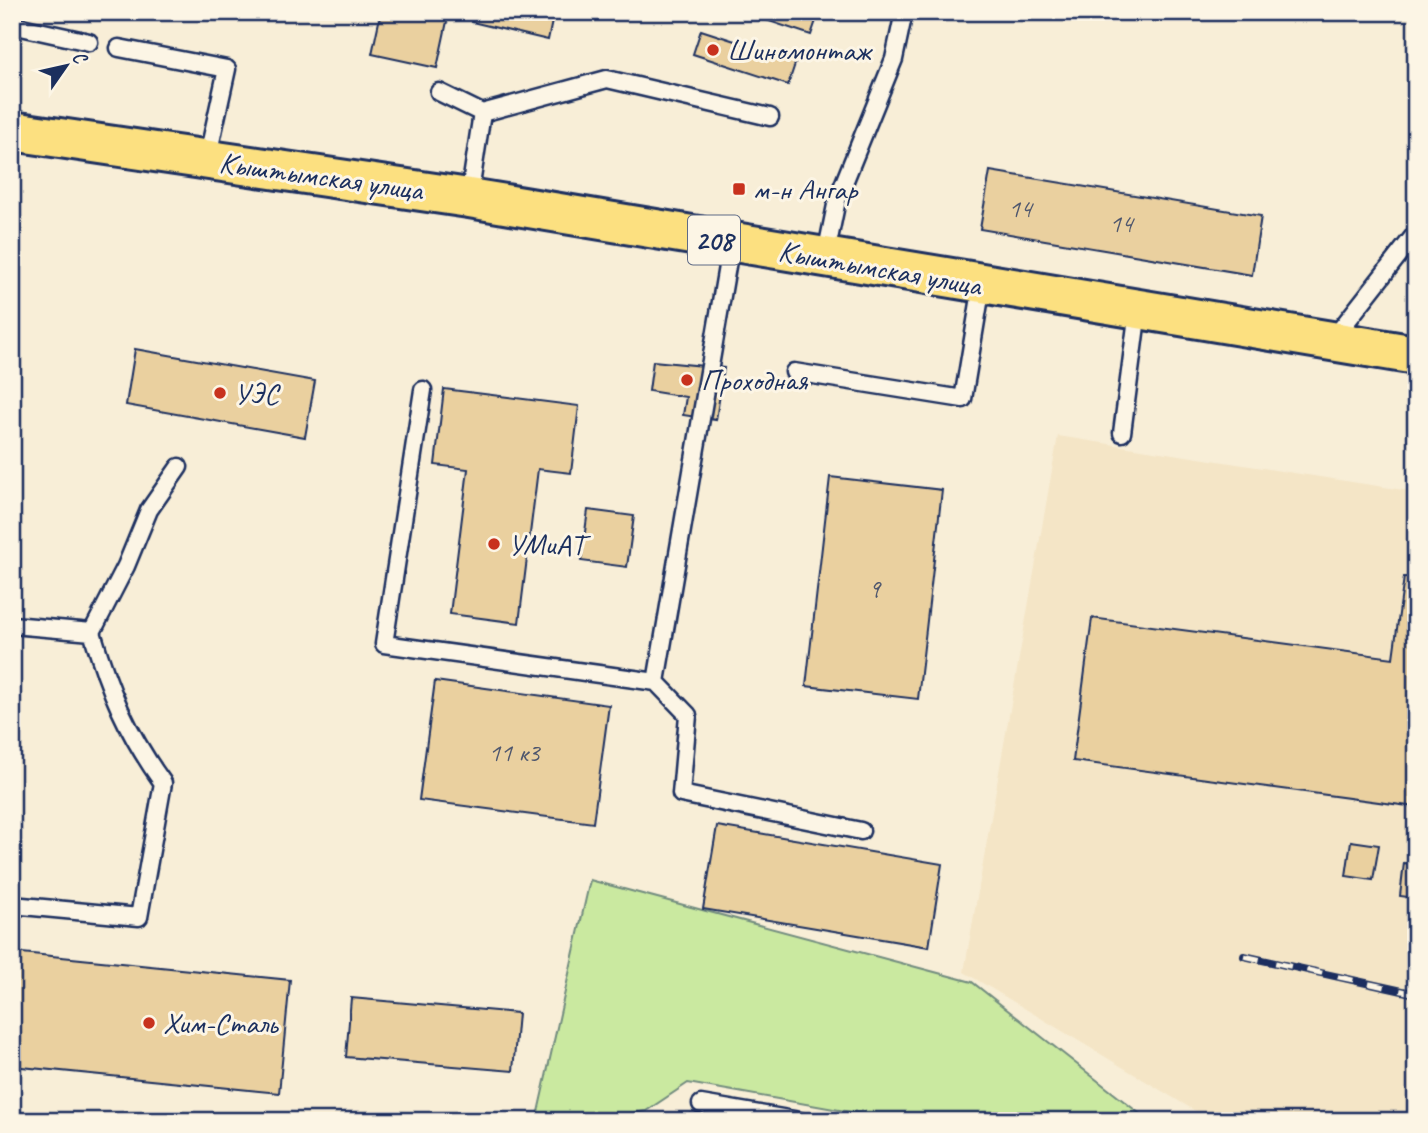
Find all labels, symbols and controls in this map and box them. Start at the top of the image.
place label: Шиномонтаж [727,31,873,69]
north arrow [32,32,102,102]
marker: Шиномонтаж [705,42,721,58]
text: С [67,46,93,70]
street label: Кыштымская улица [217,143,427,209]
place label: м-н Ангар [753,170,859,208]
marker: м-н Ангар [731,181,747,197]
house number: 14 [1008,192,1034,225]
house number: 14 [1109,207,1135,240]
road number: 208 [688,216,740,264]
street label: Кыштымская улица [776,231,986,305]
place label: Проходная [701,361,808,399]
marker: Проходная [679,372,695,388]
place label: УЭС [234,374,281,412]
marker: УЭС [212,385,228,401]
place label: УМиАТ [508,525,592,563]
marker: УМиАТ [486,536,502,552]
house number: 9 [868,572,882,605]
house number: 11 к3 [489,736,542,769]
place label: Хим-Сталь [163,1004,279,1042]
marker: Хим-Сталь [141,1015,157,1031]

